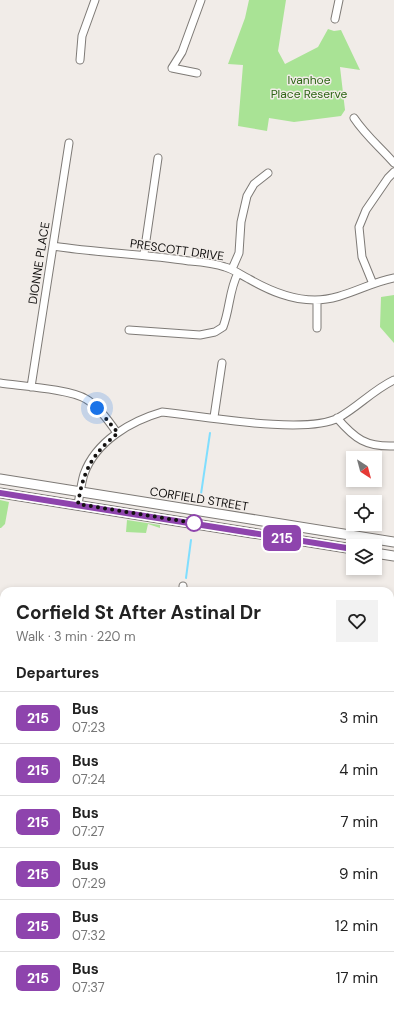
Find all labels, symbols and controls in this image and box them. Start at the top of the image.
park label: Ivanhoe Place Reserve [271,72,348,102]
street label: DIONNE PLACE [25,221,53,305]
street label: PRESCOTT DRIVE [129,235,225,265]
your location [87,398,107,418]
north arrow [346,451,382,487]
map controls [346,451,382,575]
street label: CORFIELD STREET [149,483,250,515]
button: locate [346,495,382,531]
unlabelled marker [185,514,203,532]
line badge: 215 [259,525,305,551]
text: 215 [271,529,293,547]
button: layers [346,539,382,575]
text: Corfield St After Astinal Dr [16,600,261,625]
button: heart [336,600,378,642]
text: Walk · 3 min · 220 m [16,628,136,645]
text: Departures [16,663,99,683]
text: Bus [72,699,99,719]
text: 3 min [340,708,378,728]
text: 215 [27,709,49,727]
text: 07:23 [72,719,105,736]
text: Bus [72,751,99,771]
text: 4 min [339,760,378,780]
text: 215 [27,761,49,779]
text: 07:24 [72,771,105,788]
text: Bus [72,803,99,823]
text: 7 min [340,812,378,832]
text: 215 [27,813,49,831]
text: 07:27 [72,823,105,840]
text: Bus [72,855,99,875]
text: 9 min [339,864,378,884]
text: 215 [27,865,49,883]
text: 07:29 [72,875,106,892]
text: Bus [72,907,99,927]
text: 12 min [335,916,378,936]
text: 215 [27,917,49,935]
text: 07:32 [72,927,105,944]
text: Bus [72,959,99,979]
text: 17 min [336,968,378,988]
text: 215 [27,969,49,987]
text: 07:37 [72,979,105,996]

